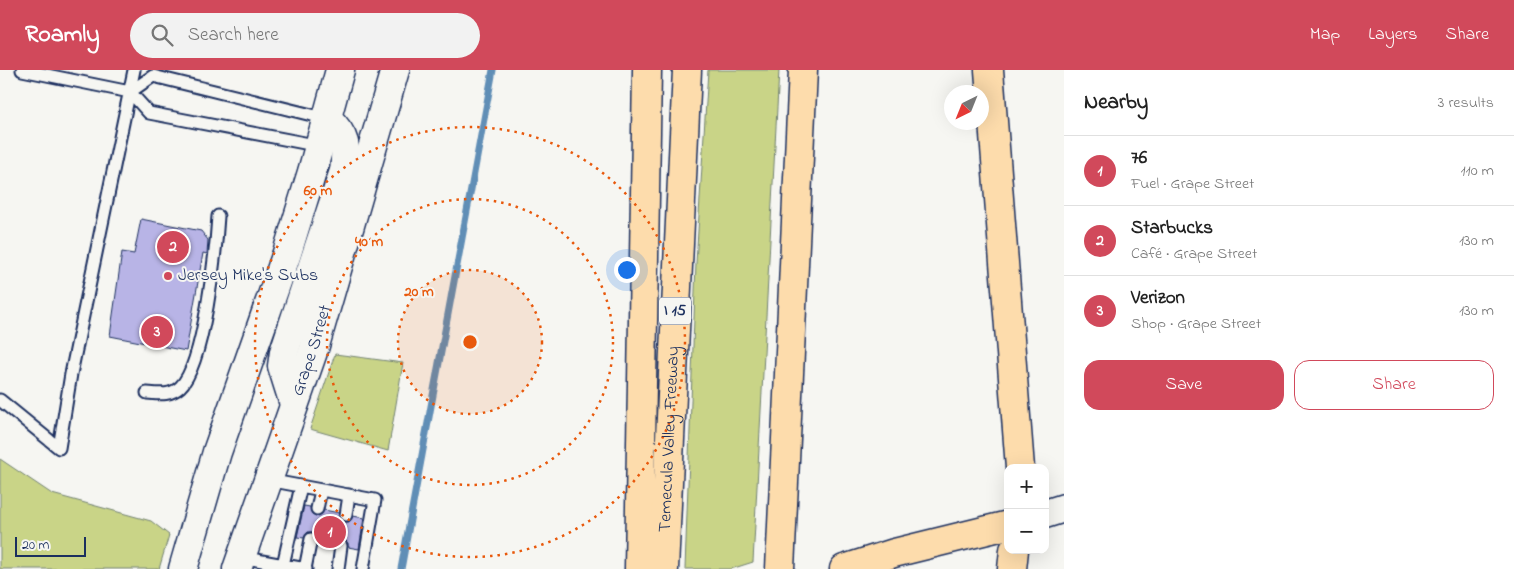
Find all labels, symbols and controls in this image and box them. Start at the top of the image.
search box [130,13,480,58]
text: Roamly [25,18,100,53]
icon: search [148,21,176,49]
text: Search here [188,22,279,49]
text: Map [1310,22,1340,48]
text: Layers [1368,22,1418,48]
text: Share [1446,22,1489,48]
north arrow [944,85,989,130]
text: Nearby [1084,88,1148,118]
text: 3 results [1438,91,1494,115]
text: 76 [1131,145,1147,172]
text: 1 [1097,159,1103,183]
text: 110 m [1460,159,1494,183]
text: Fuel · Grape Street [1131,172,1254,196]
text: 60 m [303,180,333,202]
text: Starbucks [1131,215,1213,242]
pin: 2 [157,228,189,266]
text: 2 [1096,229,1104,253]
text: 130 m [1459,229,1494,253]
text: 40 m [354,231,383,253]
text: Café · Grape Street [1131,242,1257,266]
your location [614,257,640,283]
place label: Jersey Mike's Subs [178,263,318,289]
marker: Jersey Mike's Subs [162,270,174,282]
text: 20 m [403,281,434,303]
text: Verizon [1131,285,1185,312]
road number: I 15 [659,298,691,325]
text: 3 [1097,299,1103,323]
text: 130 m [1459,299,1494,323]
street label: Grape Street [285,302,339,400]
text: Shop · Grape Street [1131,312,1261,336]
pin: 3 [141,313,173,351]
centre of rings [461,333,479,351]
street label: Temecula Valley Freeway [653,345,687,533]
button: Save [1084,360,1284,410]
button: Share [1294,360,1494,410]
map controls [1004,464,1049,554]
button: + [1004,464,1049,509]
button: − [1004,509,1049,554]
pin: 1 [314,513,346,551]
scale bar [15,534,86,557]
text: 20 m [22,535,49,556]

